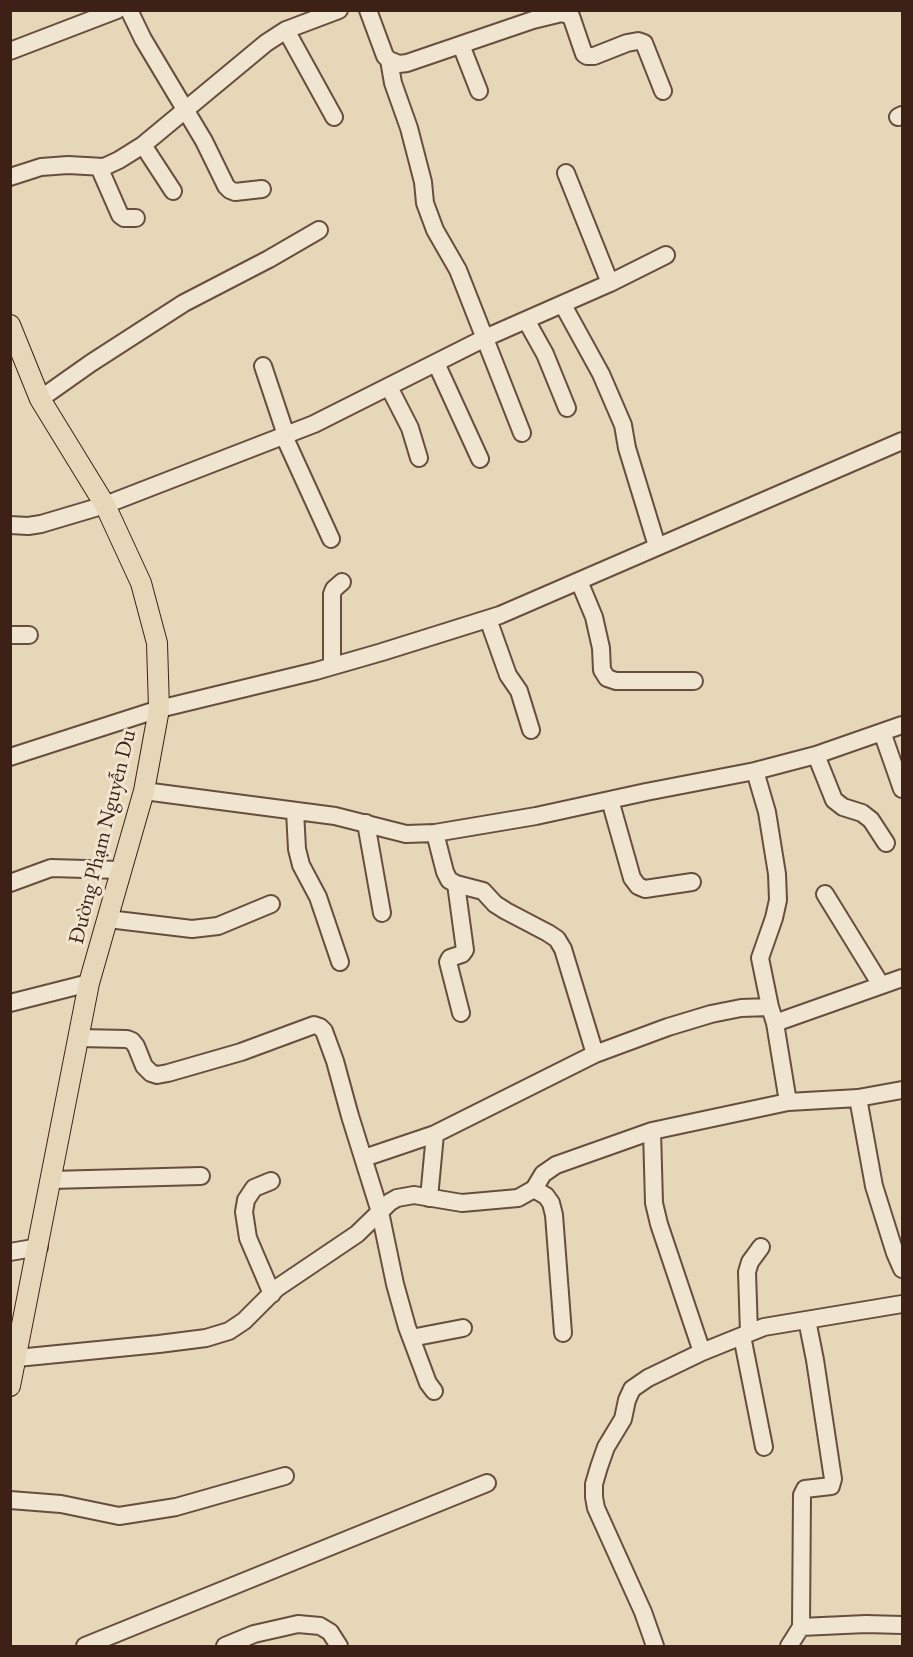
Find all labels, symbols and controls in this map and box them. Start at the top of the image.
street label: Đường Phạm Nguyễn Du [64,727,142,947]

